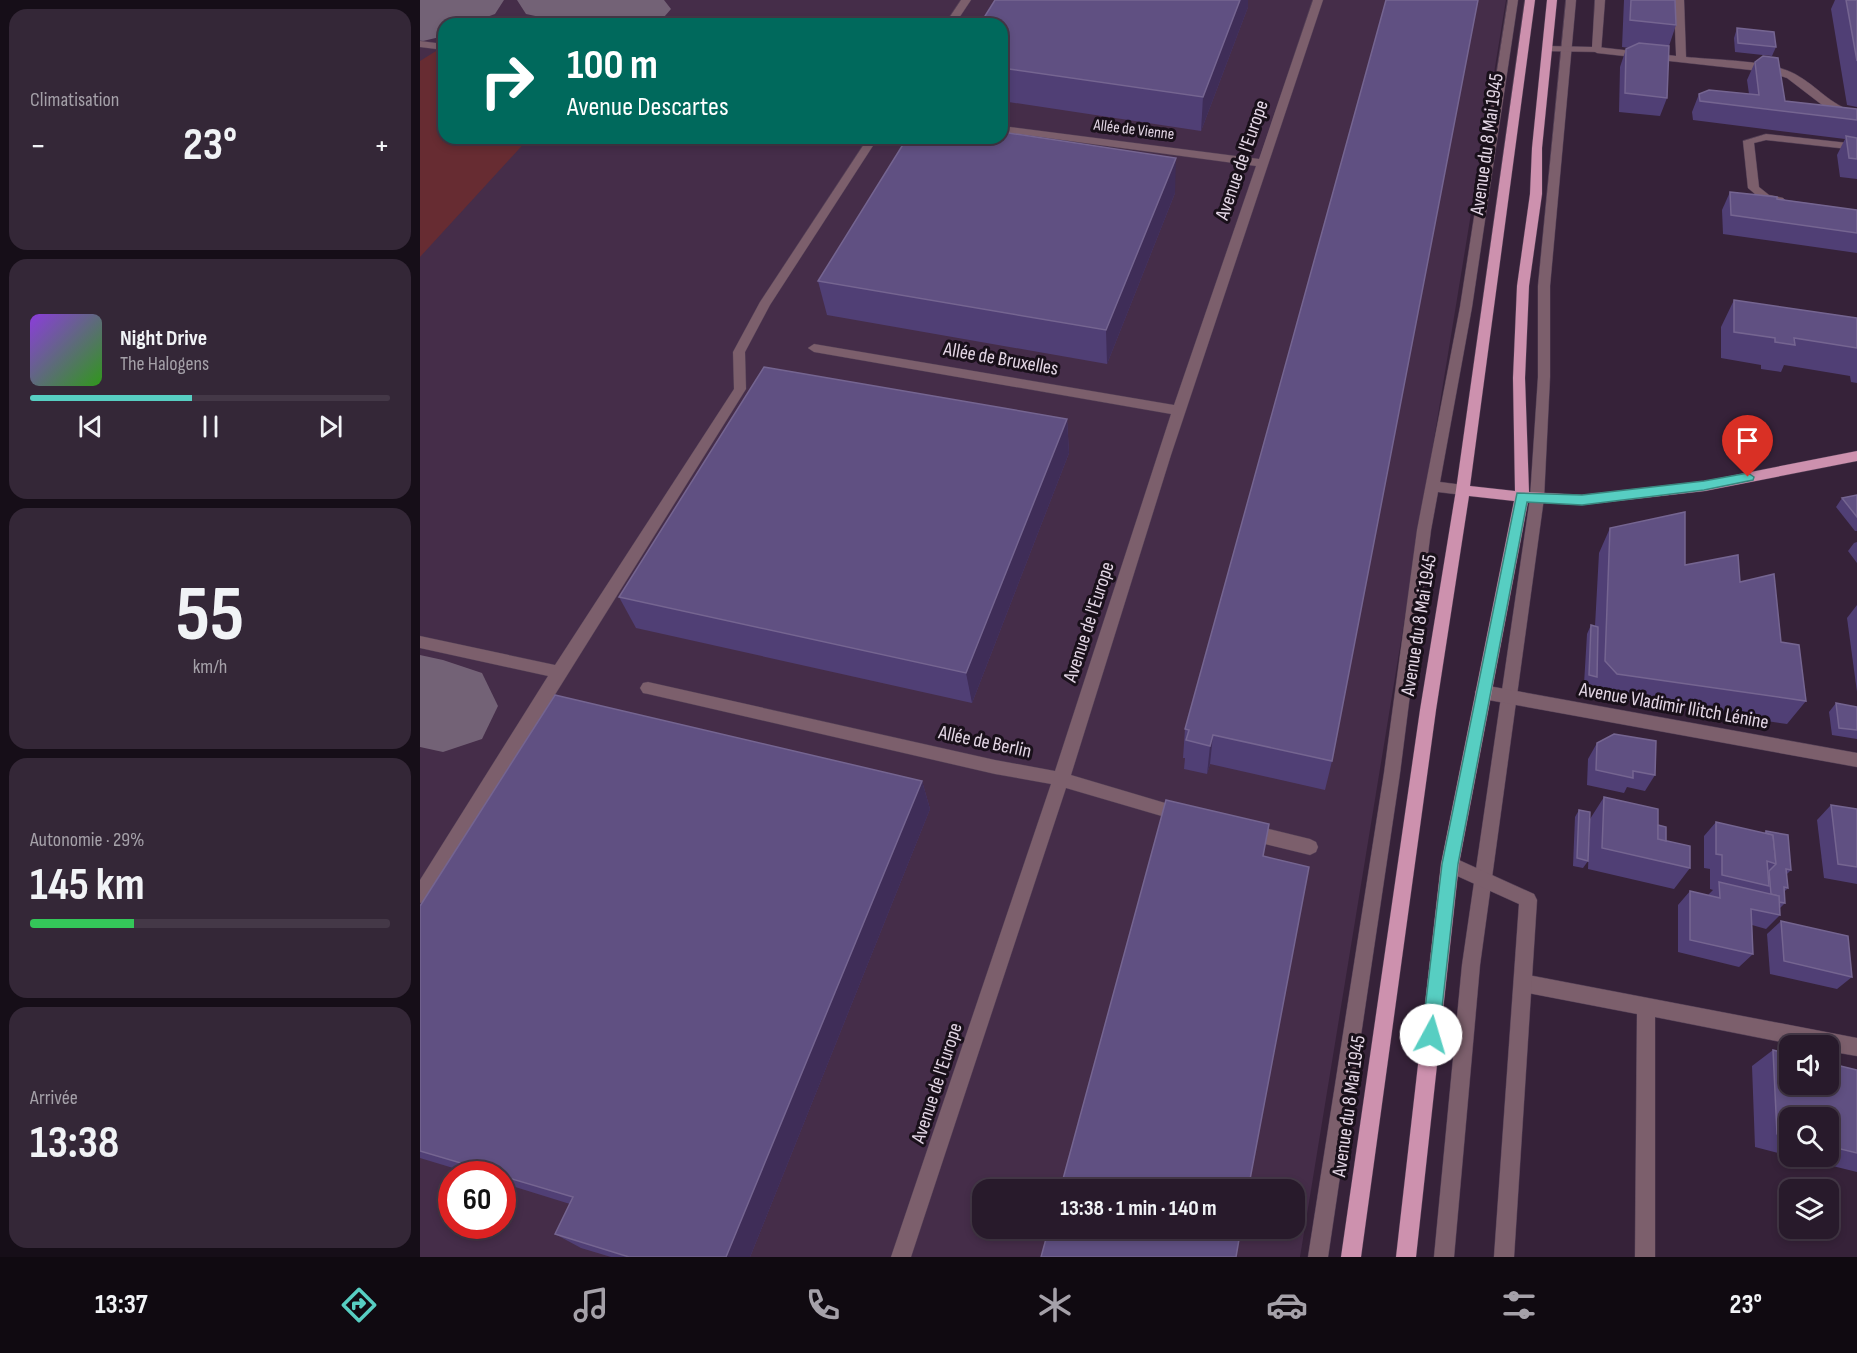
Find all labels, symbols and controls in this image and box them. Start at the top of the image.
text: 100 m [567,40,658,91]
icon: right [468,42,546,120]
street label: Avenue du 8 Mai 1945 [1465,72,1509,217]
text: Climatisation [30,88,119,112]
text: Avenue Descartes [567,91,729,123]
street label: Avenue de l'Europe [1210,97,1274,224]
street label: Allée de Vienne [1092,116,1175,144]
text: 23° [183,118,237,173]
text: − [30,126,46,166]
text: + [374,126,390,166]
text: Night Drive [120,325,207,352]
street label: Allée de Bruxelles [941,337,1060,381]
text: The Halogens [120,352,209,376]
icon: previous [74,410,107,443]
icon: pause [194,410,227,443]
icon: next [314,410,347,443]
pin [1722,415,1773,477]
icon: arrive [1731,424,1764,457]
street label: Avenue du 8 Mai 1945 [1396,553,1442,698]
street label: Avenue de l'Europe [1058,559,1120,686]
text: 55 [176,569,244,662]
text: km/h [193,655,227,679]
street label: Avenue Vladimir Ilitch Lénine [1577,677,1770,734]
street label: Allée de Berlin [935,720,1034,764]
text: Autonomie · 29% [30,828,145,852]
text: 145 km [30,858,145,913]
position arrow [1399,1003,1463,1067]
street label: Avenue de l'Europe [906,1020,968,1147]
street label: Avenue du 8 Mai 1945 [1327,1034,1371,1179]
map controls [1779,1035,1839,1239]
button: sound [1779,1035,1839,1095]
text: Arrivée [30,1086,78,1110]
button: search [1779,1107,1839,1167]
text: 13:38 [30,1116,119,1171]
speed limit sign: 60 [438,1161,516,1239]
button: layers [1779,1179,1839,1239]
text: 13:38 · 1 min · 140 m [1060,1195,1217,1222]
icon: directions [338,1284,380,1326]
icon: music [570,1284,612,1326]
icon: phone [802,1284,844,1326]
icon: climate [1034,1284,1076,1326]
icon: car [1266,1284,1308,1326]
icon: filters [1498,1284,1540,1326]
text: 13:37 [95,1289,148,1321]
text: 23° [1730,1289,1762,1321]

